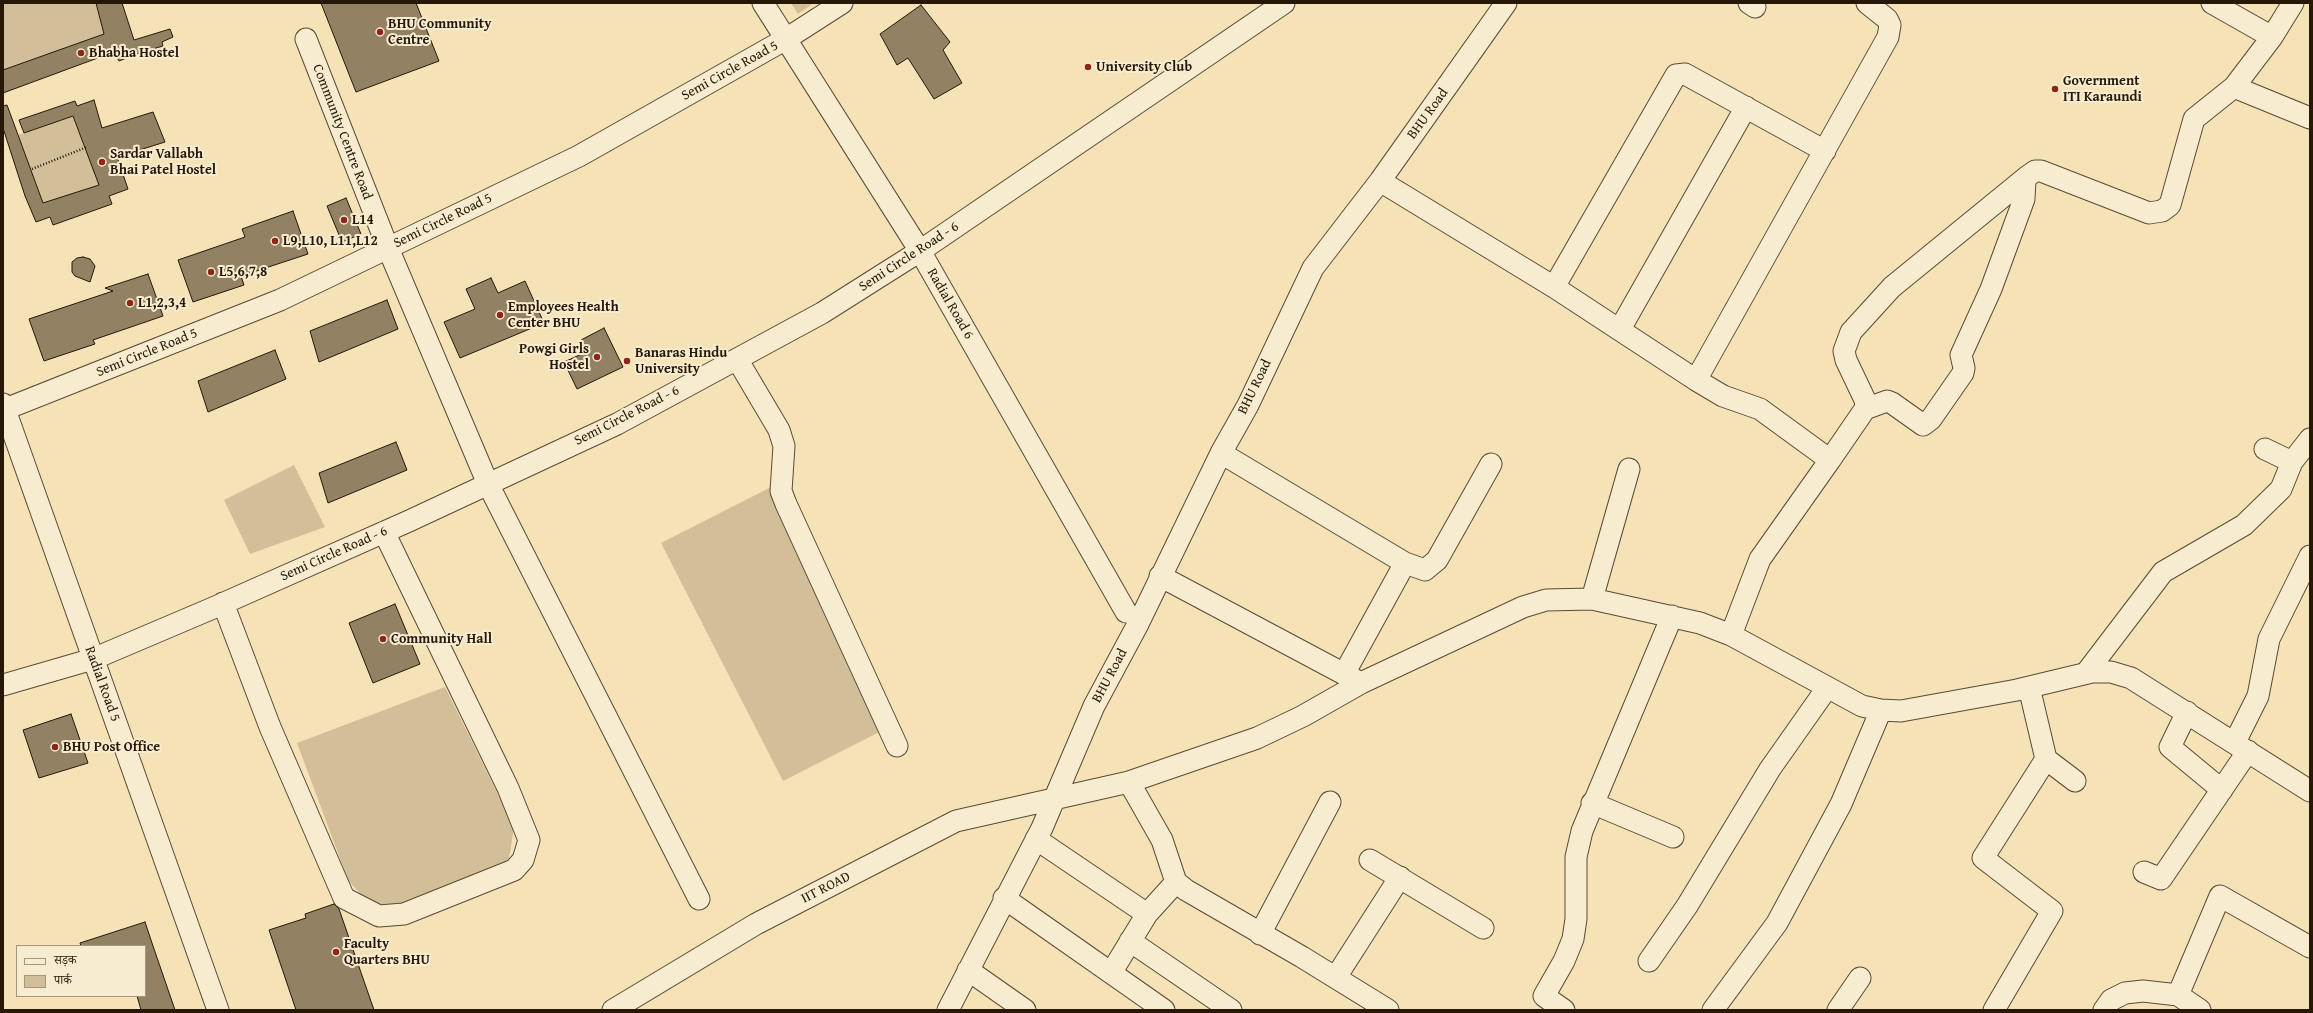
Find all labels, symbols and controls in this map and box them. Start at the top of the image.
place label: BHU Community Centre [388,16,491,48]
marker: BHU Community Centre [375,27,385,37]
street label: Semi Circle Road 5 [679,38,781,104]
place label: Bhabha Hostel [89,45,179,61]
marker: Bhabha Hostel [76,48,86,58]
place label: University Club [1096,59,1192,75]
street label: Community Centre Road [308,62,376,202]
marker: University Club [1083,62,1093,72]
place label: Government ITI Karaundi [2063,73,2142,106]
marker: Government ITI Karaundi [2050,84,2060,94]
street label: BHU Road [1404,85,1452,143]
place label: Sardar Vallabh Bhai Patel Hostel [110,146,216,178]
marker: Sardar Vallabh Bhai Patel Hostel [97,157,107,167]
street label: Semi Circle Road 5 [391,190,495,252]
place label: L14 [352,212,374,228]
marker: L14 [339,215,349,225]
street label: Semi Circle Road - 6 [856,218,962,296]
place label: L9,L10, L11,L12 [283,233,378,249]
marker: L9,L10, L11,L12 [270,236,280,246]
place label: L5,6,7,8 [219,264,267,280]
street label: Radial Road 6 [923,266,977,342]
marker: L5,6,7,8 [206,267,216,277]
place label: L1,2,3,4 [138,295,186,311]
marker: L1,2,3,4 [125,298,135,308]
place label: Employees Health Center BHU [508,299,619,332]
marker: Employees Health Center BHU [495,310,505,320]
street label: Semi Circle Road 5 [94,325,200,381]
place label: Powgi Girls Hostel [519,341,589,374]
place label: Banaras Hindu University [635,345,727,378]
marker: Powgi Girls Hostel [592,352,602,362]
marker: Banaras Hindu University [622,356,632,366]
street label: BHU Road [1235,357,1275,417]
street label: Semi Circle Road - 6 [572,382,682,450]
street label: Semi Circle Road - 6 [278,523,390,585]
place label: Community Hall [391,631,492,647]
marker: Community Hall [378,634,388,644]
street label: Radial Road 5 [81,644,123,724]
street label: BHU Road [1089,646,1131,706]
place label: BHU Post Office [63,739,160,755]
marker: BHU Post Office [50,742,60,752]
street label: IIT ROAD [799,869,853,907]
place label: Faculty Quarters BHU [344,936,430,968]
legend [16,945,146,997]
marker: Faculty Quarters BHU [331,947,341,957]
text: सड़क [54,951,77,968]
text: पार्क [54,971,72,988]

